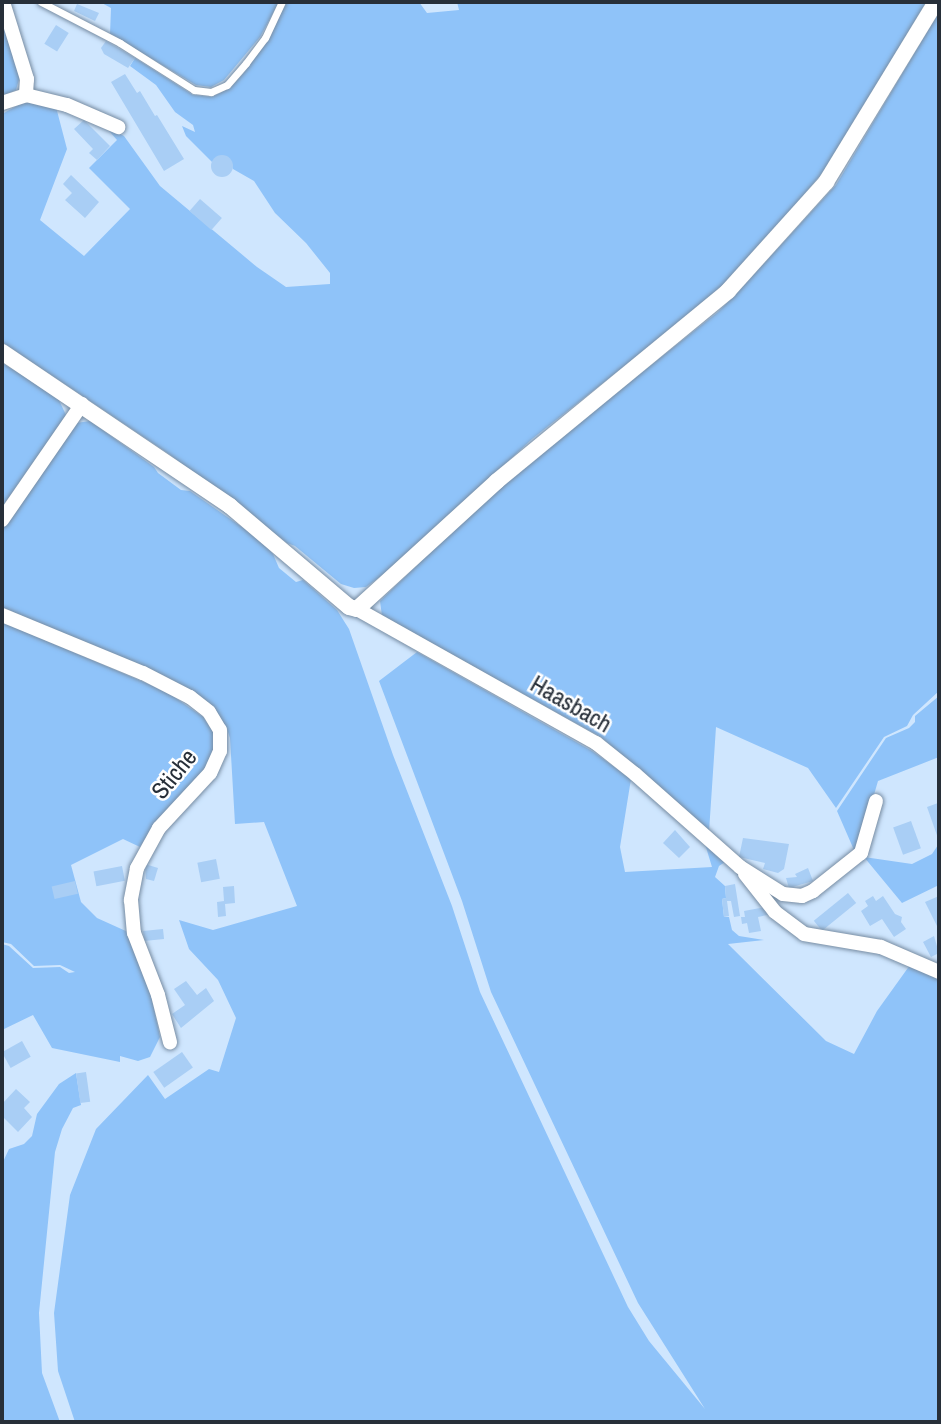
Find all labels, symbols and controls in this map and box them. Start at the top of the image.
street label: Haasbach [525,669,617,739]
street label: Stiche [145,743,203,805]

